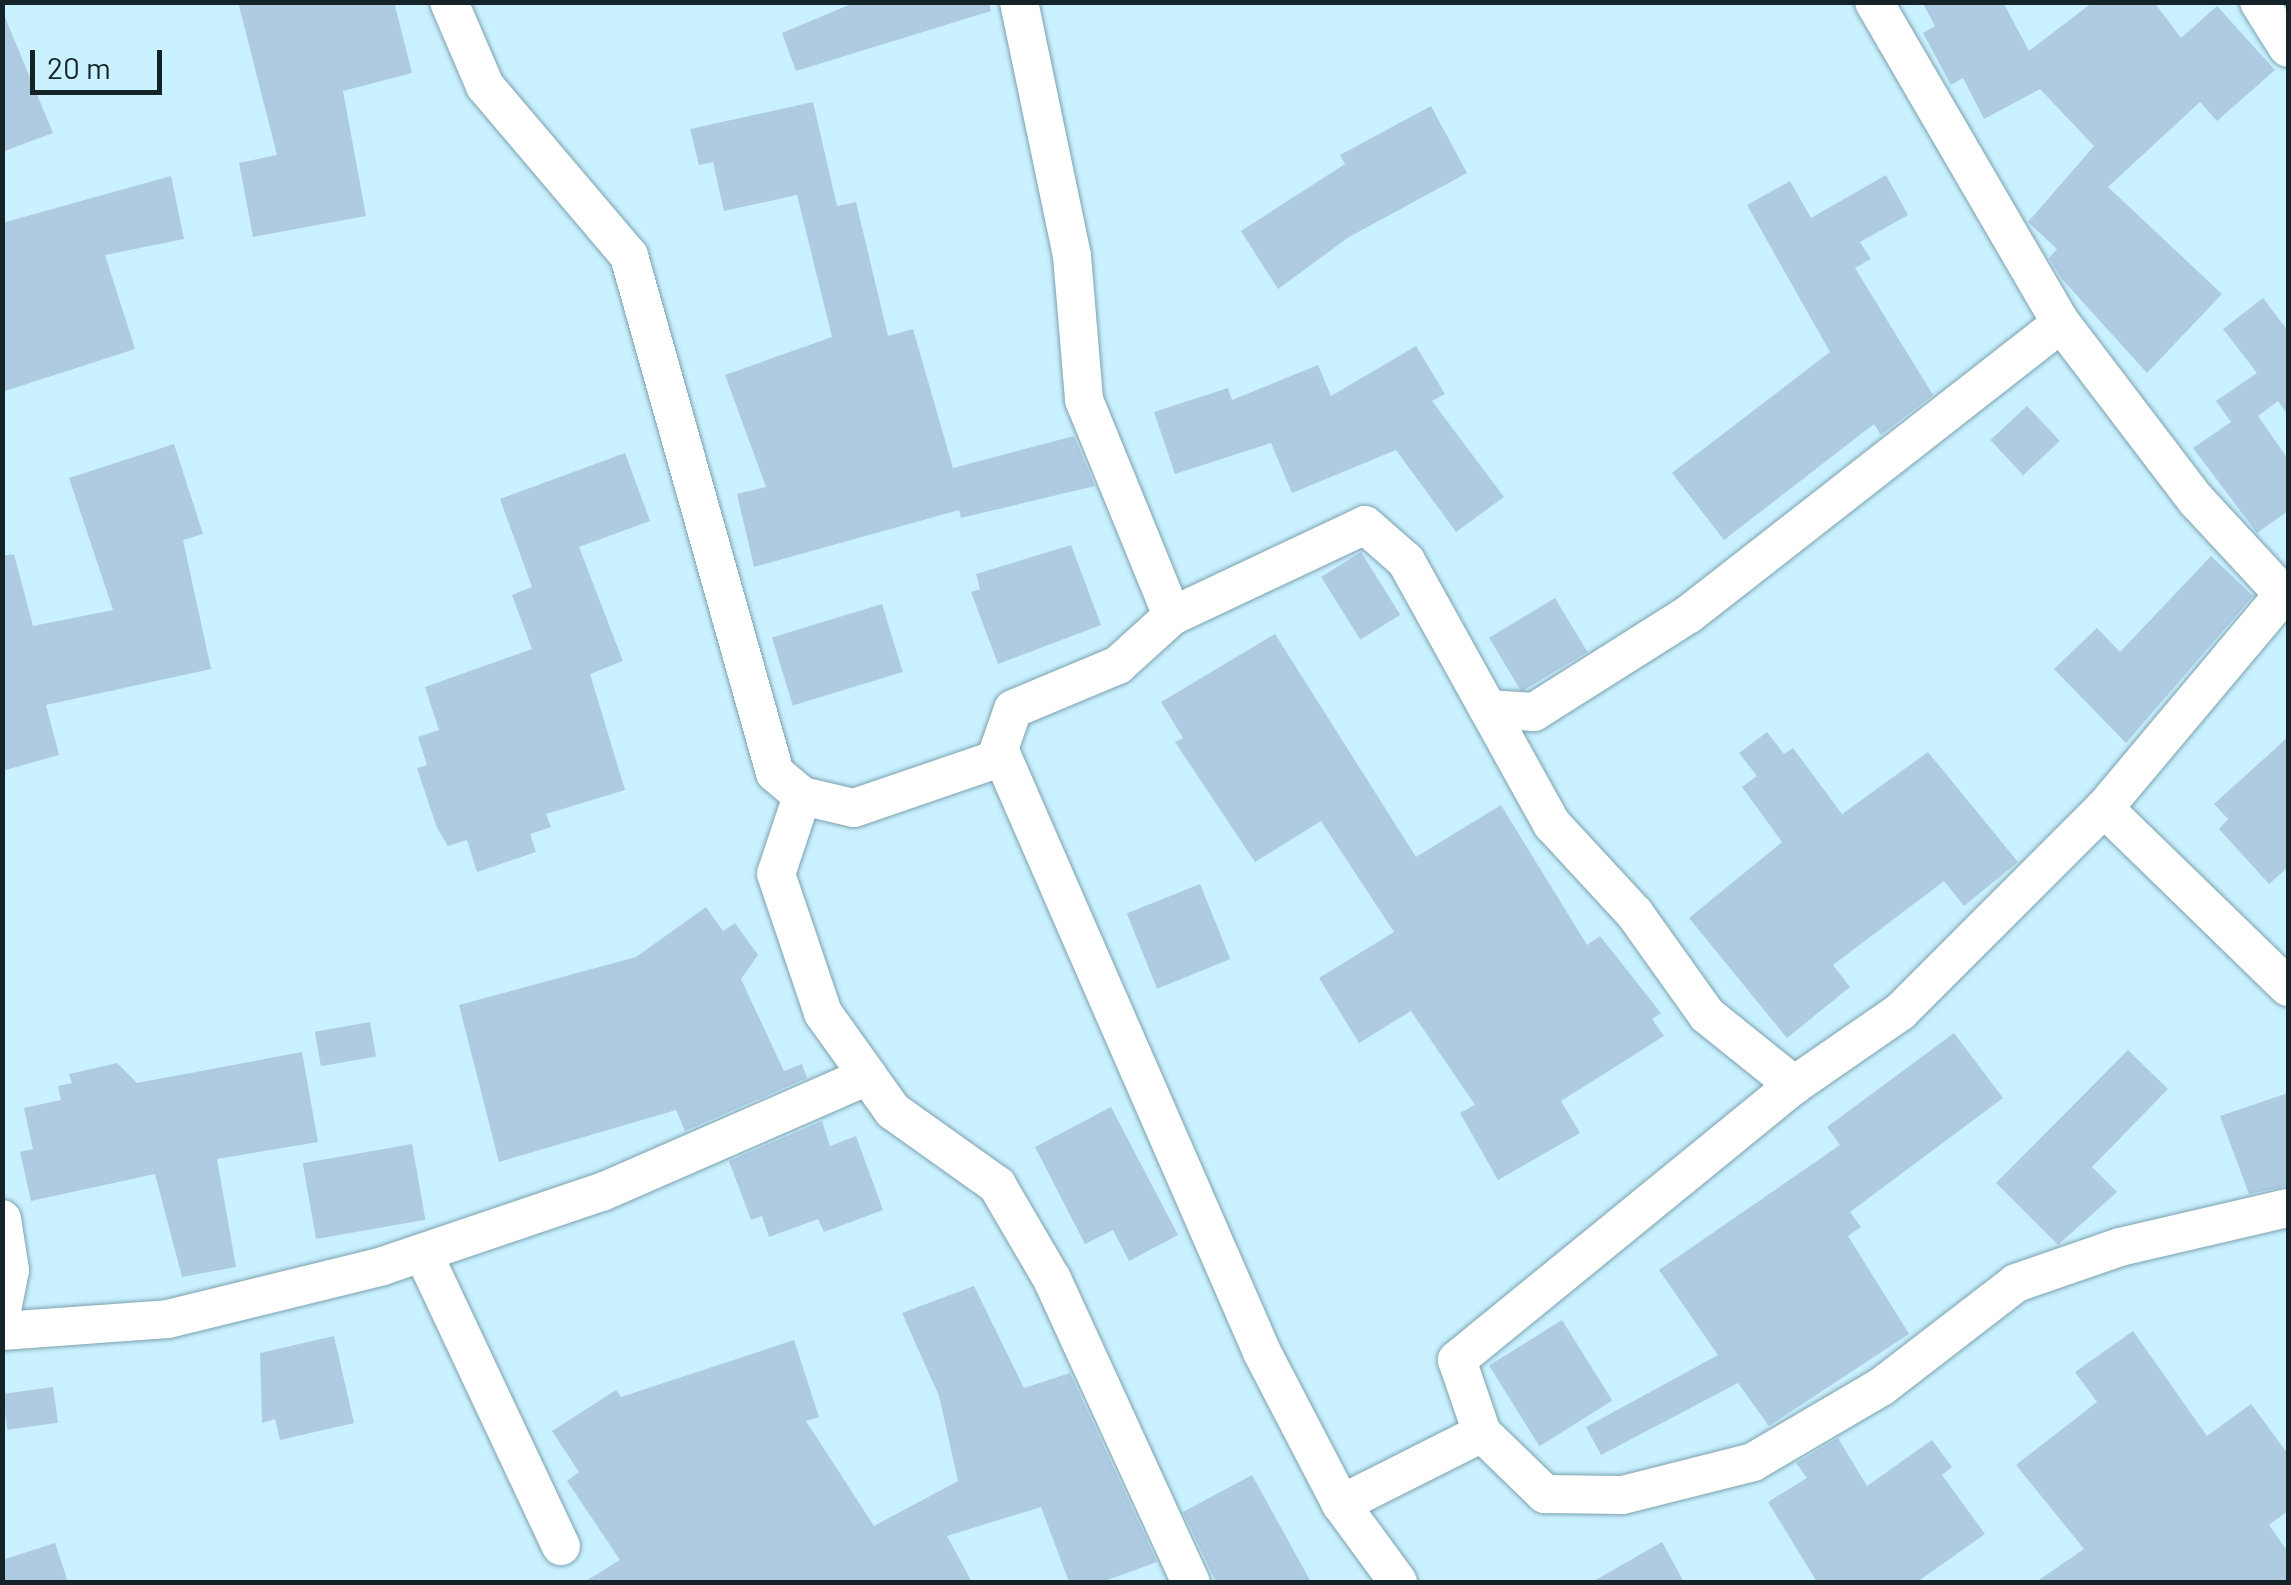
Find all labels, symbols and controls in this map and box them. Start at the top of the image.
scale bar [35,30,168,92]
text: 20 m [47,49,111,85]

